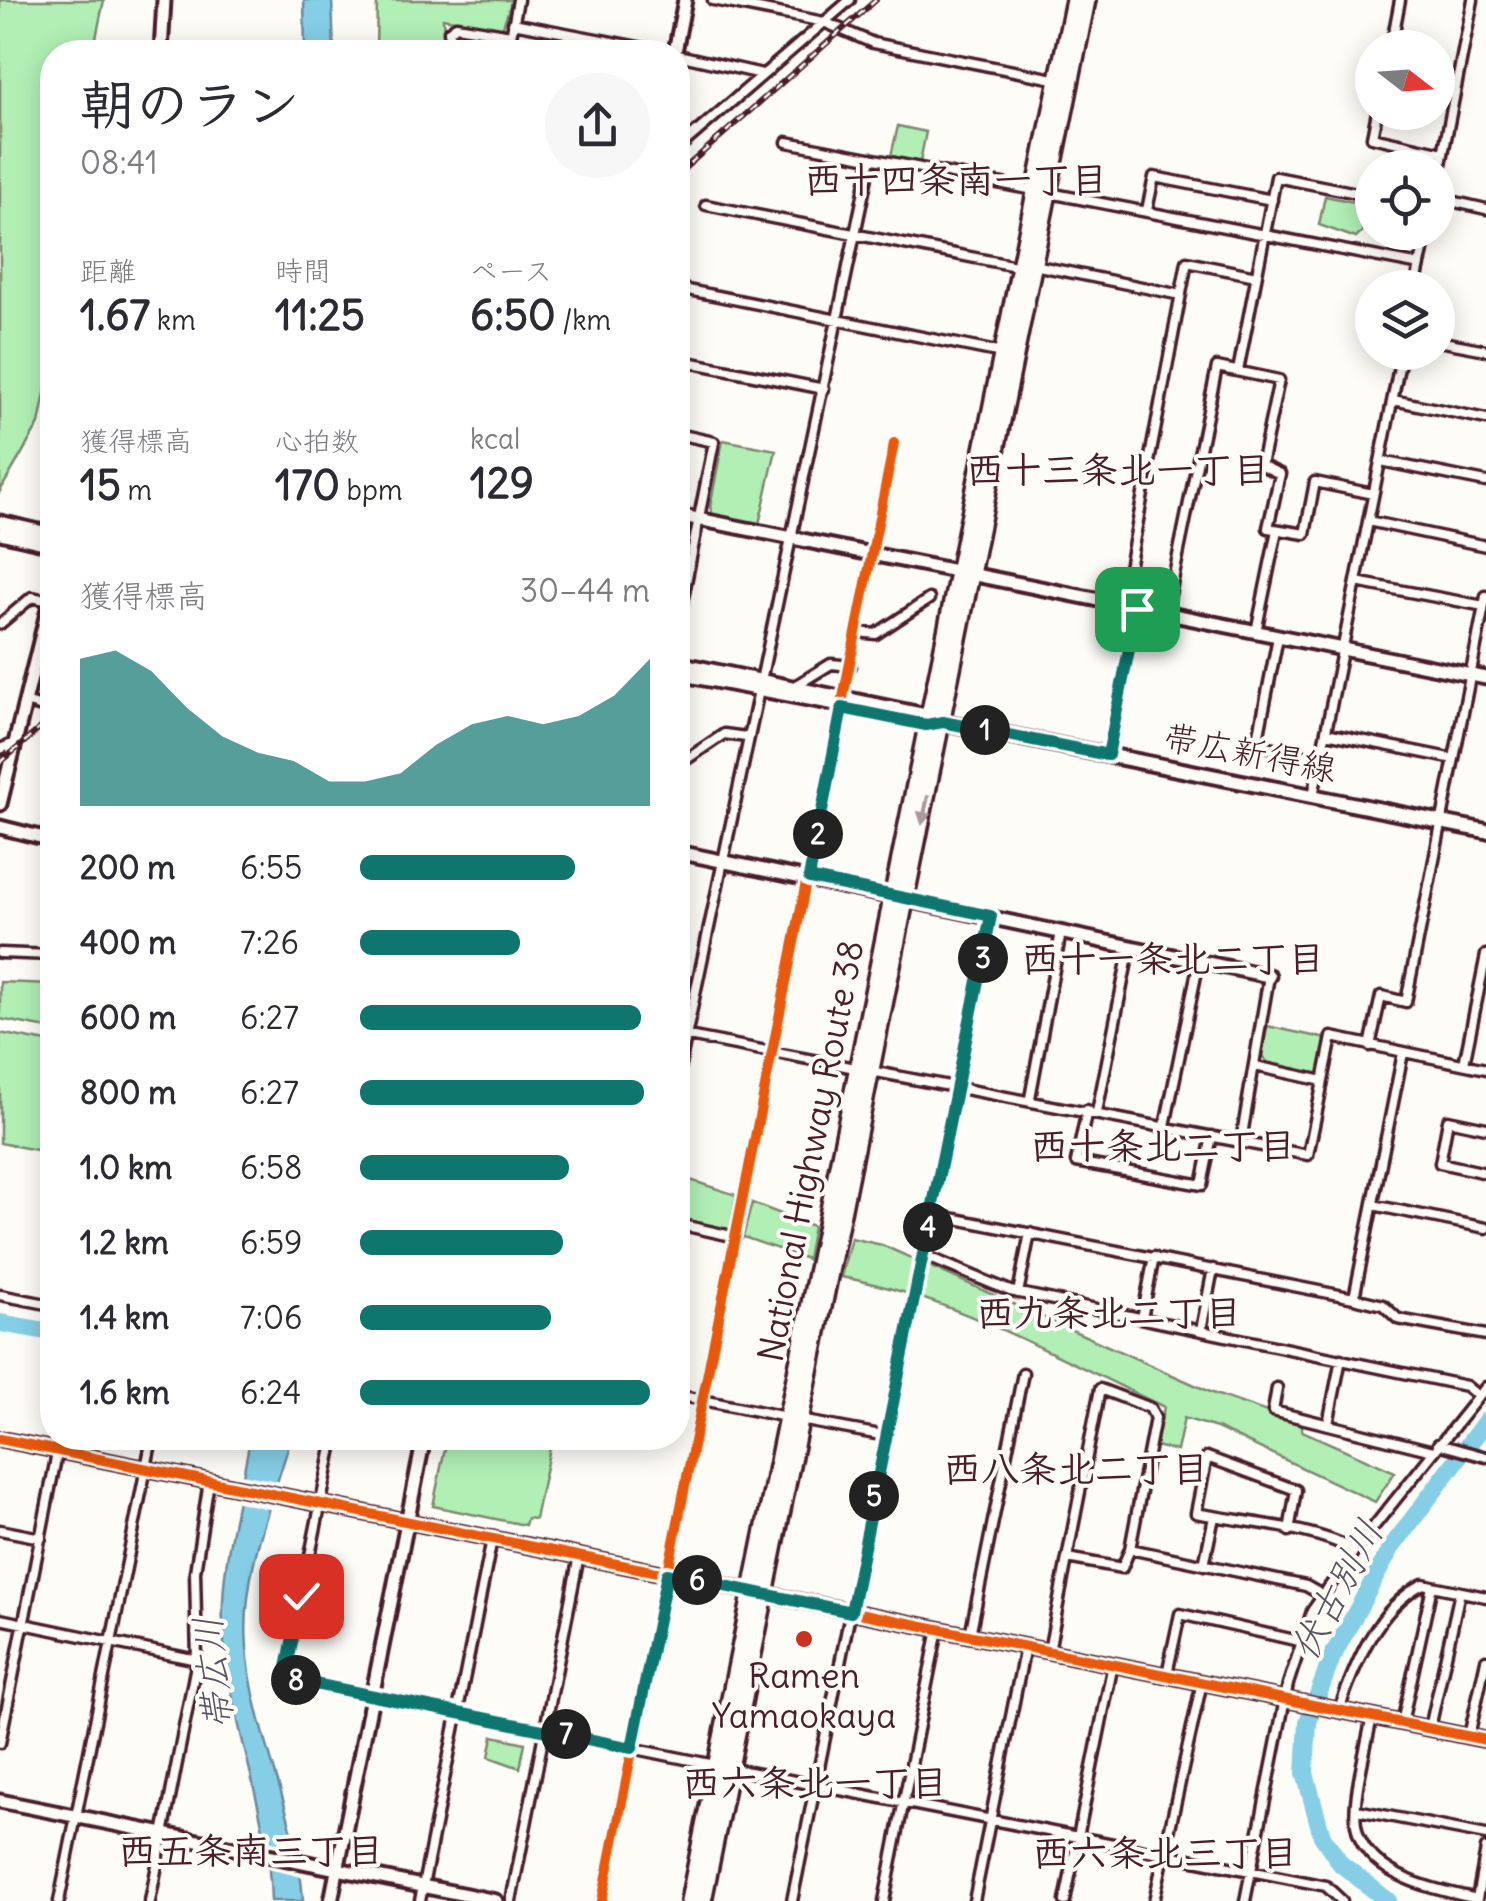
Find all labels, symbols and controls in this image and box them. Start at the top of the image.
north arrow [1355,30,1455,130]
map controls [1355,30,1455,370]
text: 朝のラン [80,70,300,139]
button: share [545,73,650,178]
text: 08:41 [80,142,158,183]
button: locate [1355,150,1455,250]
district label: 西十四条南一丁目 [804,156,1108,203]
text: 距離 [80,253,136,289]
text: 時間 [275,253,331,289]
text: ペース [470,253,552,289]
button: layers [1355,270,1455,370]
text: 1.67 [80,289,150,341]
text: 11:25 [275,289,365,341]
text: 6:50 [470,289,556,341]
text: km [150,302,196,338]
text: /km [556,302,611,338]
text: kcal [470,421,520,457]
text: 獲得標高 [80,423,192,459]
text: 心拍数 [275,423,359,459]
district label: 西十三条北一丁目 [966,446,1270,493]
text: 129 [470,457,534,509]
text: 15 [80,459,121,511]
text: 170 [275,459,340,511]
text: m [121,472,152,508]
text: bpm [340,472,403,508]
pin [1095,567,1180,652]
text: 30–44 m [520,570,650,611]
text: 獲得標高 [80,575,208,616]
icon: arrive [1110,582,1165,637]
pin: 1 [960,705,1010,755]
text: 1 [979,712,991,748]
street label: 帯広新得線 [1160,714,1340,790]
one-way arrow [917,795,933,826]
pin: 2 [793,809,843,859]
text: 2 [810,816,826,852]
text: 200 m [80,847,175,888]
text: 6:55 [240,847,303,888]
text: 400 m [80,922,176,963]
text: 7:26 [240,922,299,963]
pin: 3 [958,933,1008,983]
district label: 西十一条北二丁目 [1021,935,1325,982]
street label: National Highway Route 38 [748,936,872,1365]
text: 3 [975,940,991,976]
text: 600 m [80,997,176,1038]
text: 6:27 [240,997,299,1038]
text: 800 m [80,1072,176,1113]
text: 6:27 [240,1072,299,1113]
district label: 西十条北二丁目 [1030,1122,1296,1169]
text: 1.0 km [80,1147,172,1188]
text: 6:58 [240,1147,303,1188]
pin: 4 [903,1202,953,1252]
text: 4 [920,1209,936,1245]
text: 1.2 km [80,1222,169,1263]
text: 6:59 [240,1222,303,1263]
district label: 西九条北二丁目 [976,1289,1242,1336]
text: 1.4 km [80,1297,169,1338]
text: 7:06 [240,1297,302,1338]
text: 1.6 km [80,1372,170,1413]
text: 6:24 [240,1372,301,1413]
district label: 西八条北二丁目 [943,1445,1209,1492]
pin: 5 [849,1471,899,1521]
text: 5 [866,1478,882,1514]
water label: 伏古別川 [1280,1512,1393,1668]
pin [259,1554,344,1639]
pin: 6 [672,1555,722,1605]
text: 6 [689,1562,705,1598]
icon: check [274,1569,329,1624]
water label: 帯広川 [183,1614,242,1732]
marker: Ramen Yamaokaya [793,1628,815,1650]
place label: Ramen Yamaokaya [712,1653,896,1737]
pin: 8 [271,1655,321,1705]
text: 8 [288,1662,304,1698]
pin: 7 [541,1709,591,1759]
text: 7 [559,1716,573,1752]
district label: 西六条北一丁目 [682,1759,948,1806]
district label: 西五条南三丁目 [118,1827,384,1874]
district label: 西六条北三丁目 [1032,1829,1298,1876]

